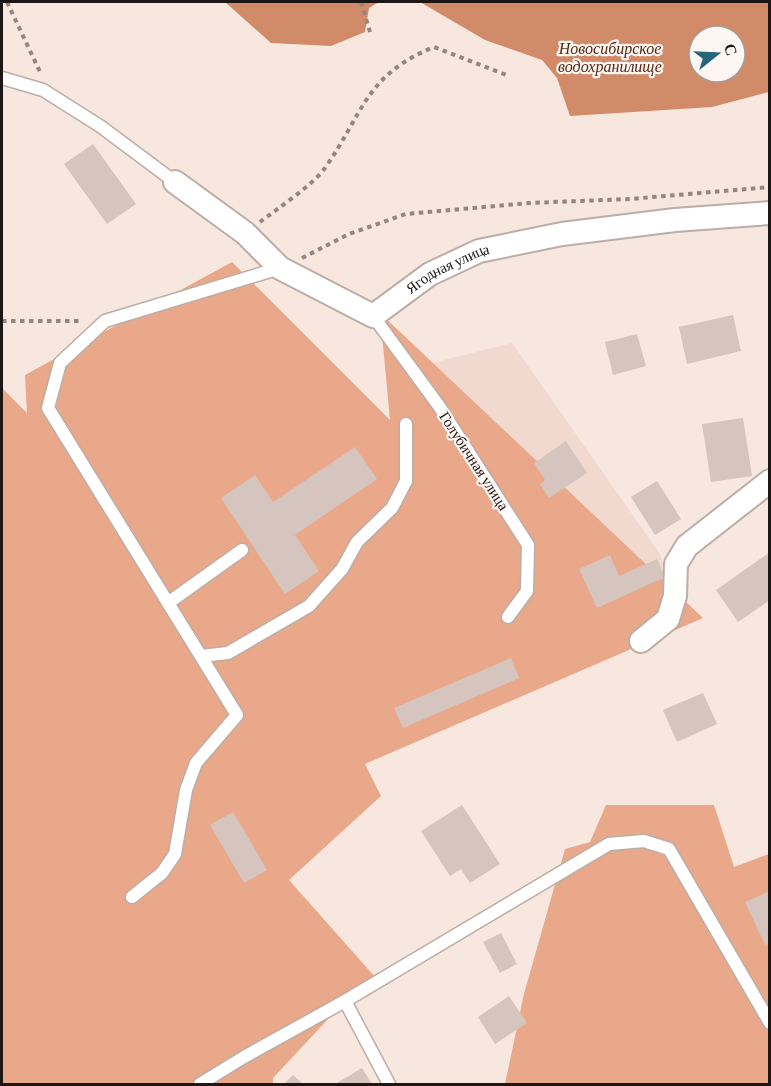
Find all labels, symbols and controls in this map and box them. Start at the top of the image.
north arrow [687,24,747,84]
water label: Новосибирское водохранилище [558,40,662,76]
text: С [721,41,741,58]
street label: Ягодная улица [403,241,491,297]
street label: Голубичная улица [436,409,512,513]

